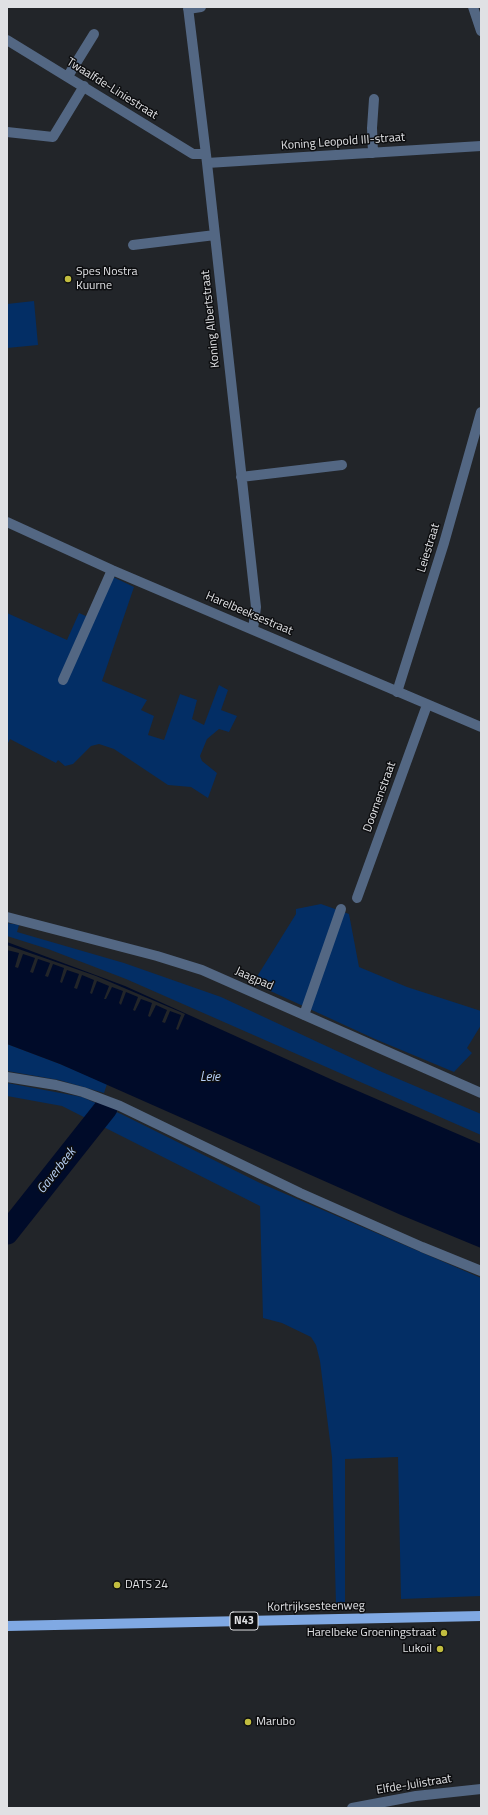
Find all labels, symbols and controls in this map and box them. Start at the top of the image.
street label: Twaalfde-Liniestraat [64,55,160,123]
street label: Koning Leopold III-straat [281,130,405,154]
place label: Spes Nostra Kuurne [76,265,137,293]
street label: Koning Albertstraat [199,269,223,369]
marker: Spes Nostra Kuurne [63,274,73,284]
street label: Leiestraat [415,522,443,574]
street label: Harelbeeksestraat [203,589,295,639]
street label: Doornenstraat [361,760,399,834]
street label: Jaagpad [233,964,275,994]
water label: Leie [200,1070,220,1086]
water label: Gaverbeek [34,1145,80,1197]
place label: DATS 24 [125,1578,168,1592]
marker: DATS 24 [112,1580,122,1590]
street label: Kortrijksesteenweg [267,1599,365,1615]
road number: N43 [230,1612,258,1630]
place label: Harelbeke Groeningstraat [307,1626,436,1640]
marker: Harelbeke Groeningstraat [439,1628,449,1638]
place label: Lukoil [403,1642,432,1656]
marker: Lukoil [435,1644,445,1654]
place label: Marubo [256,1715,295,1729]
marker: Marubo [243,1717,253,1727]
street label: Elfde-Julistraat [375,1772,453,1798]

